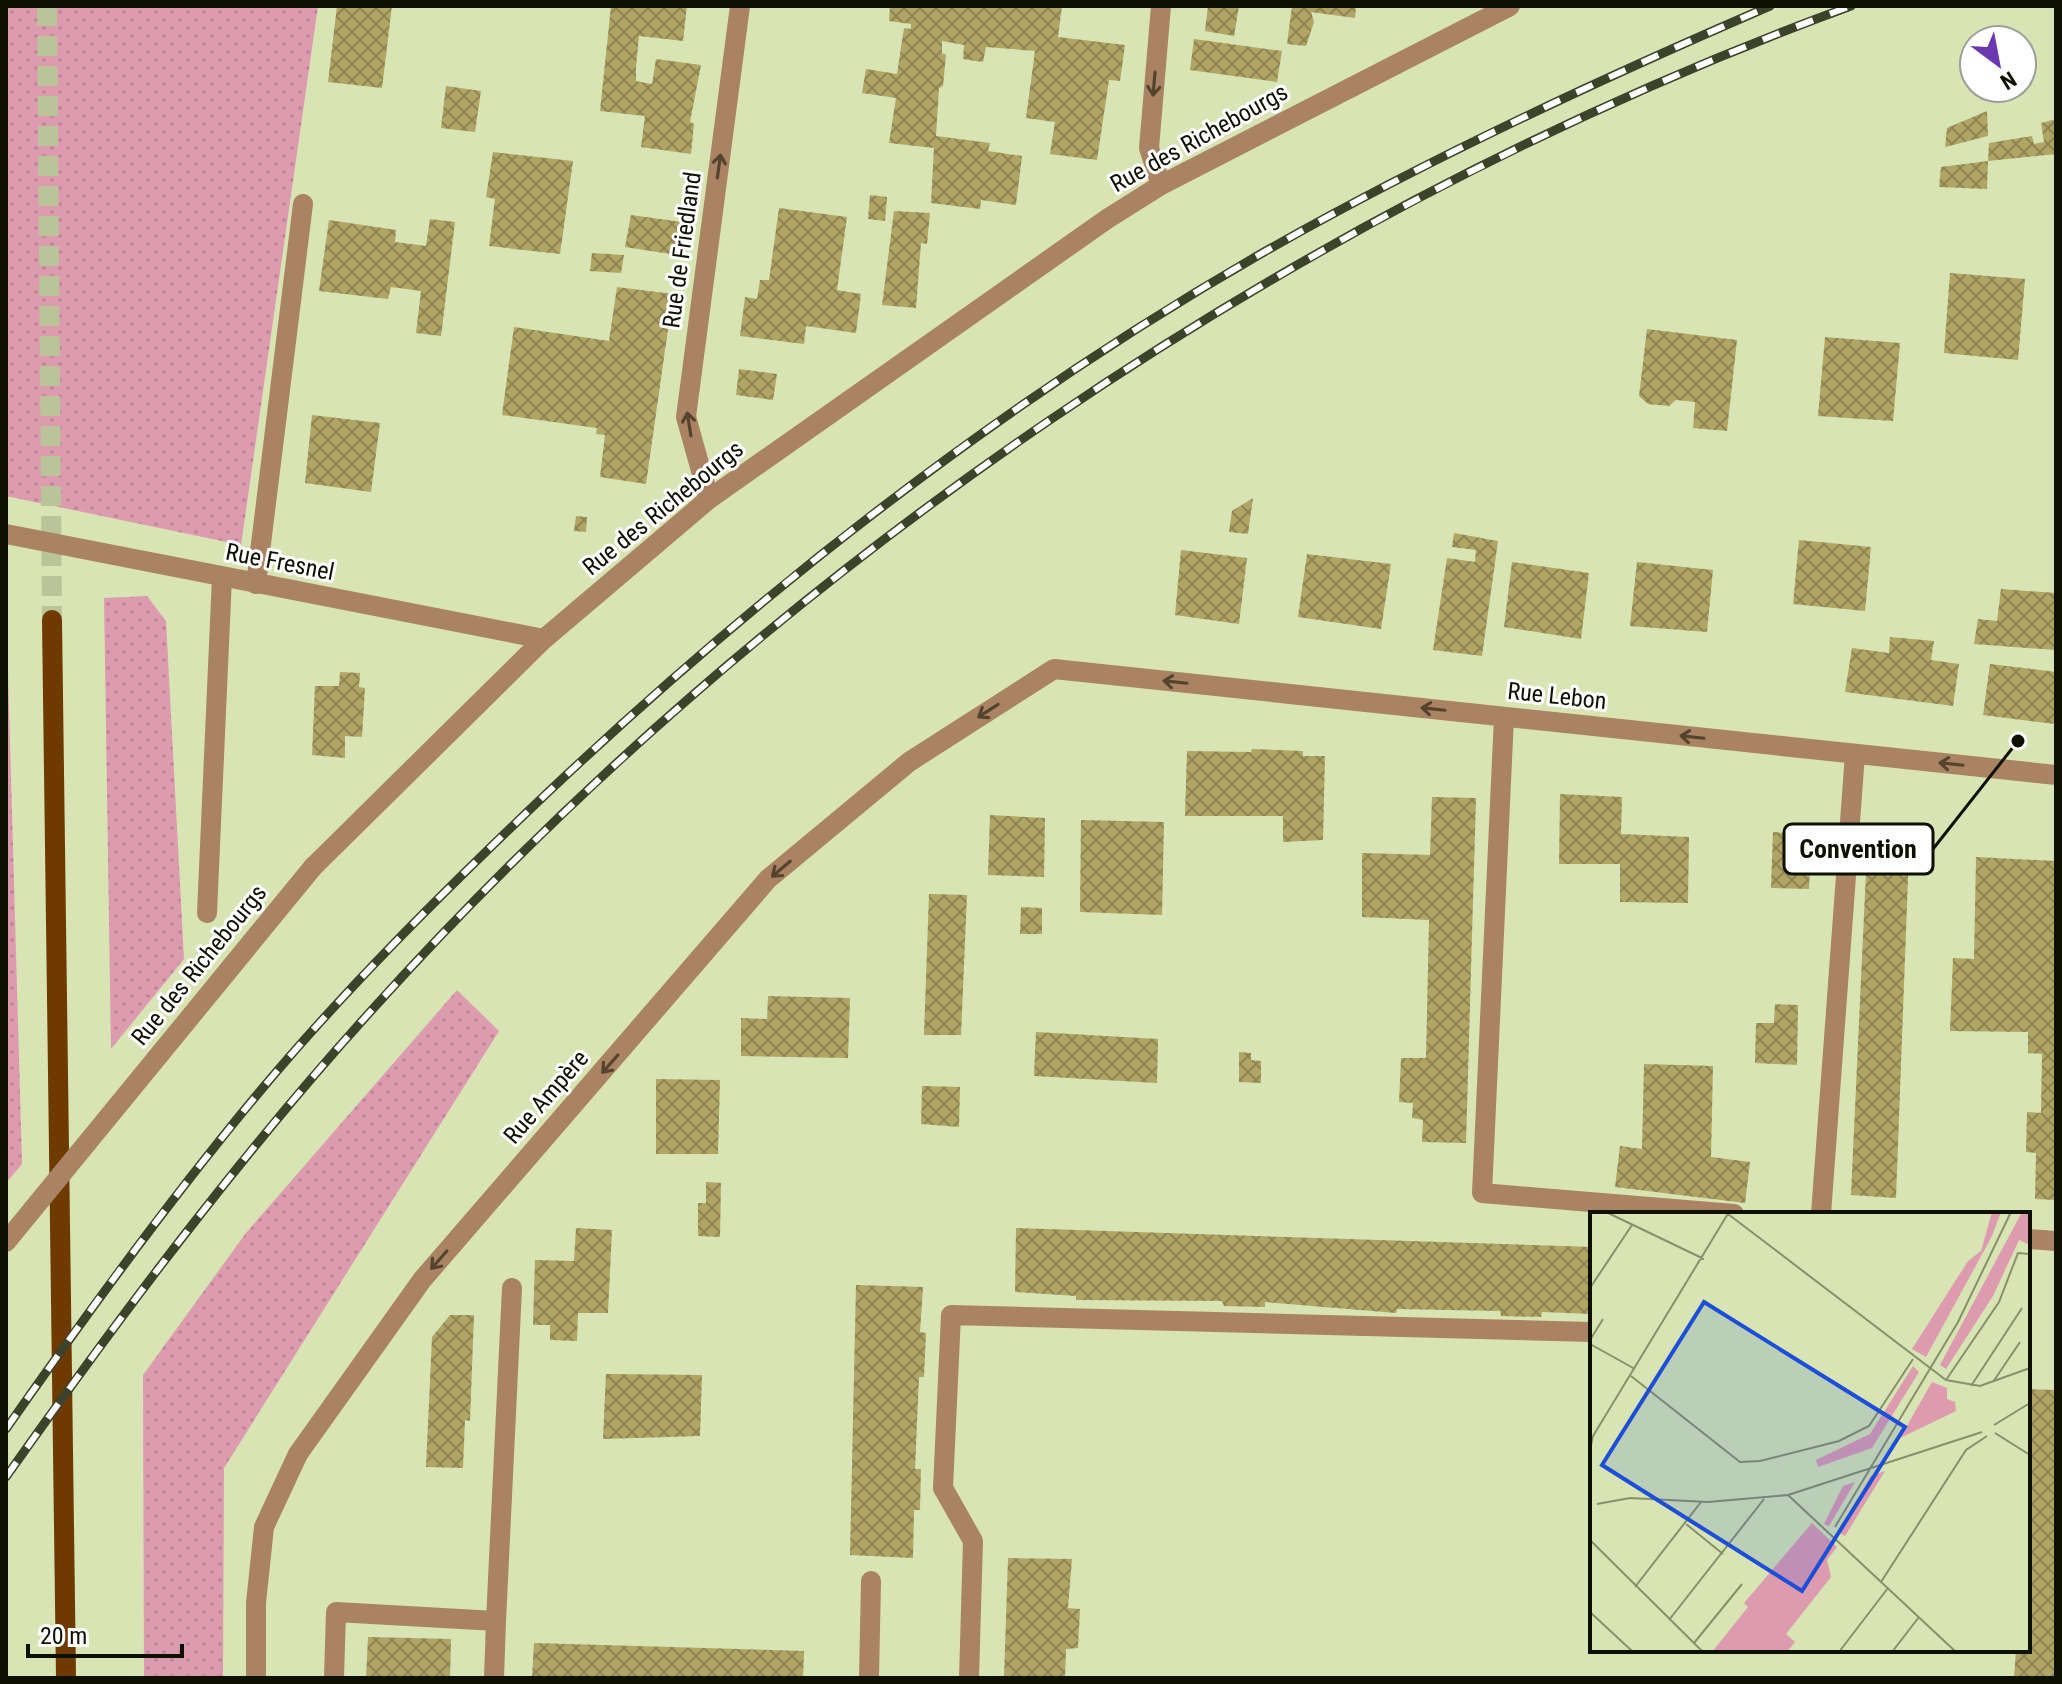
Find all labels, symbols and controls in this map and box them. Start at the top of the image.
north arrow [1958,24,2038,104]
text: N [1996,66,2021,95]
one-way arrow [1146,70,1161,97]
street label: Rue des Richebourgs [1106,78,1292,198]
one-way arrow [712,154,727,179]
street label: Rue de Friedland [657,170,707,330]
one-way arrow [681,411,696,437]
street label: Rue des Richebourgs [577,435,749,581]
street label: Rue Fresnel [223,538,337,586]
one-way arrow [1162,674,1189,689]
street label: Rue Lebon [1506,677,1608,715]
one-way arrow [1421,702,1447,717]
one-way arrow [977,704,1000,720]
one-way arrow [1679,729,1706,744]
one-way arrow [1938,756,1964,771]
callout: Convention [1784,824,1933,874]
text: Convention [1799,834,1917,864]
one-way arrow [772,860,792,878]
street label: Rue des Richebourgs [126,879,272,1051]
street label: Rue Ampère [498,1045,594,1149]
one-way arrow [601,1053,619,1073]
inset map [1590,1212,2030,1652]
one-way arrow [431,1249,449,1270]
scale bar [28,1608,182,1658]
text: 20 m [40,1622,87,1650]

